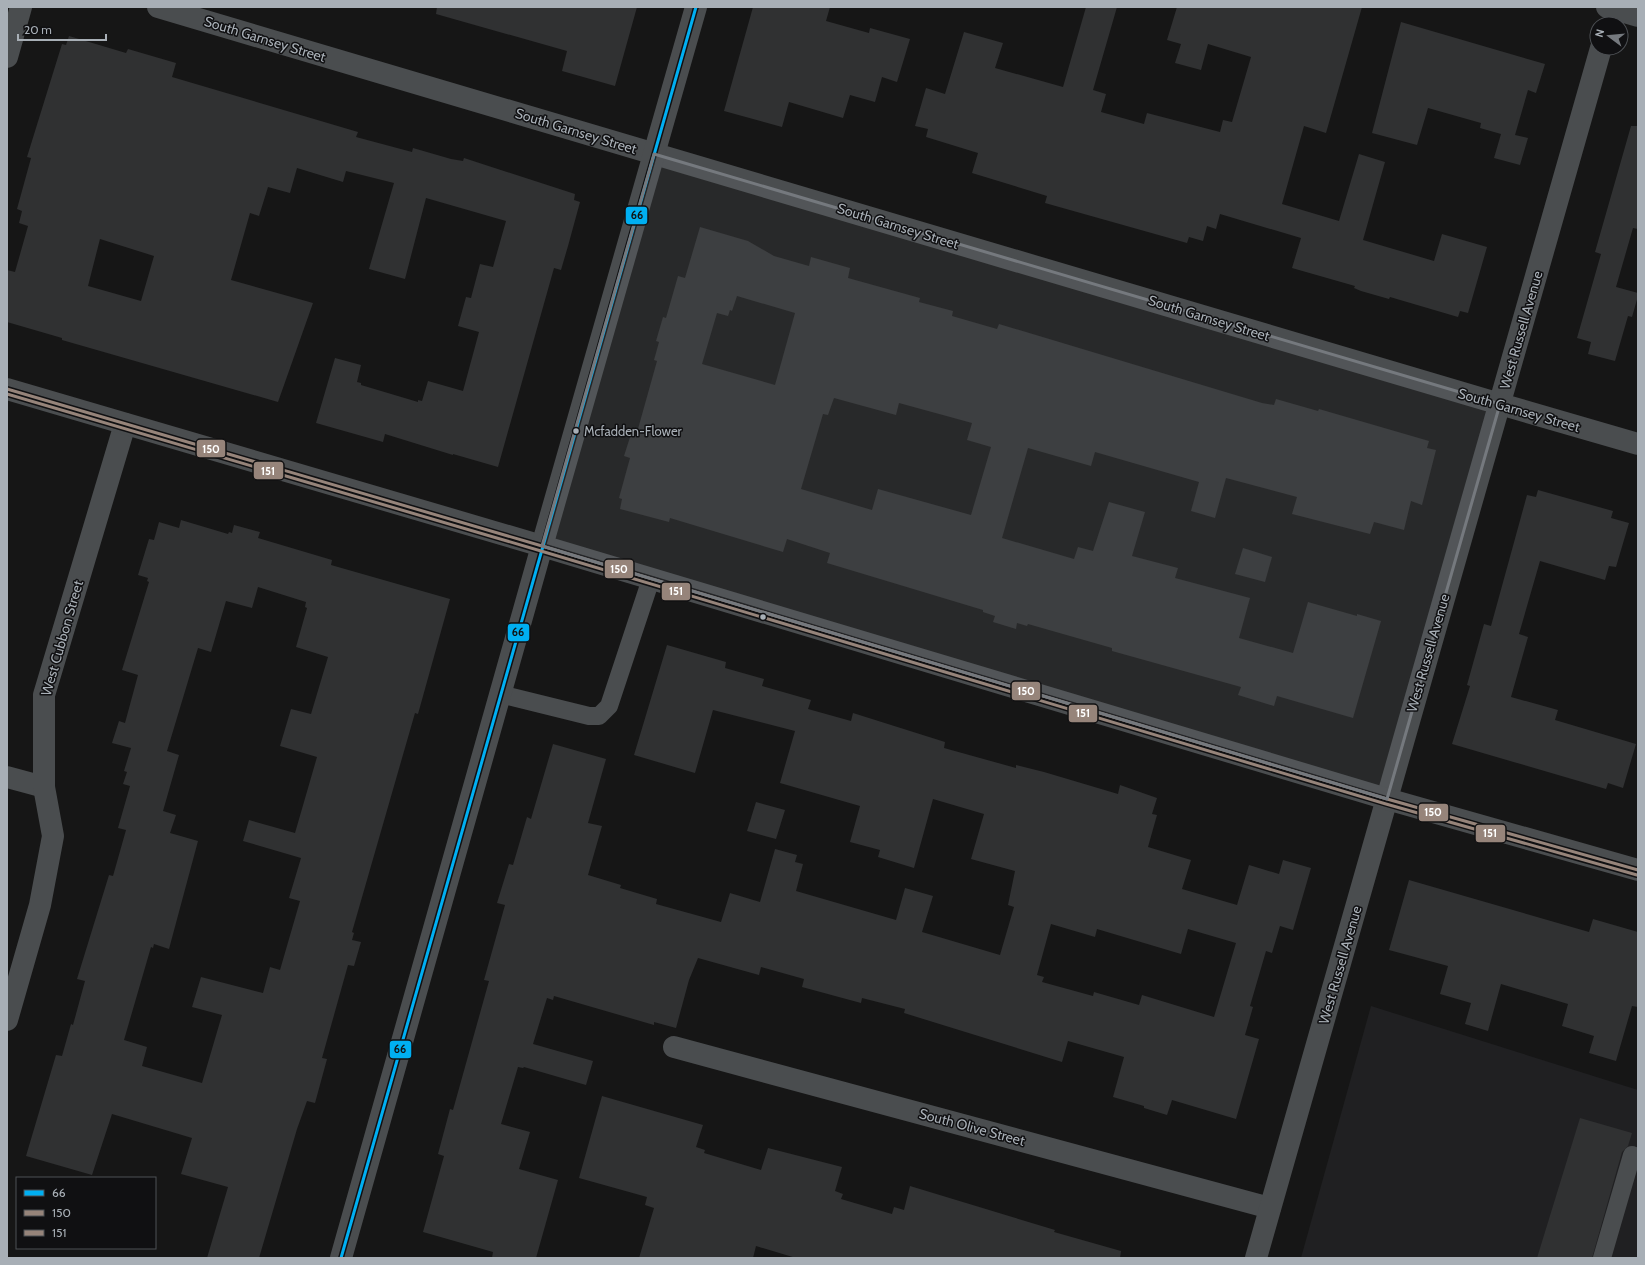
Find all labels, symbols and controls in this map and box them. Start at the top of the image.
street label: South Garnsey Street [202,12,328,66]
scale bar [18,16,106,42]
north arrow [1589,16,1629,56]
text: 20 m [24,22,52,37]
text: N [1592,28,1607,39]
street label: South Garnsey Street [513,104,639,158]
street label: South Garnsey Street [835,199,961,253]
line badge: 66 [625,206,648,225]
text: 66 [631,208,643,222]
street label: West Russell Avenue [1496,269,1546,391]
street label: South Garnsey Street [1146,291,1272,345]
street label: South Garnsey Street [1456,384,1582,436]
place label: Mcfadden-Flower [584,423,683,439]
marker: Mcfadden-Flower [571,426,581,436]
line badge: 150 [196,439,226,458]
text: 150 [202,442,220,456]
line badge: 151 [253,461,284,480]
text: 151 [261,464,275,478]
line badge: 150 [604,559,634,579]
text: 150 [610,562,628,576]
street label: West Cubbon Street [37,578,87,698]
line badge: 151 [661,582,691,601]
text: 151 [669,584,683,598]
street label: West Russell Avenue [1403,592,1453,714]
unlabelled marker [758,612,768,622]
line badge: 66 [507,623,530,642]
text: 66 [512,625,524,639]
line badge: 150 [1011,681,1041,701]
text: 150 [1017,684,1035,698]
line badge: 151 [1068,704,1098,723]
text: 151 [1076,706,1090,720]
line badge: 150 [1418,803,1449,822]
text: 150 [1424,805,1442,819]
line badge: 151 [1475,824,1506,843]
text: 151 [1483,826,1497,840]
street label: West Russell Avenue [1315,904,1365,1026]
line badge: 66 [389,1040,412,1059]
text: 66 [394,1042,406,1056]
street label: South Olive Street [917,1104,1027,1150]
legend [16,1177,156,1249]
text: 66 [52,1185,66,1200]
text: 150 [52,1205,71,1220]
text: 151 [52,1225,66,1240]

